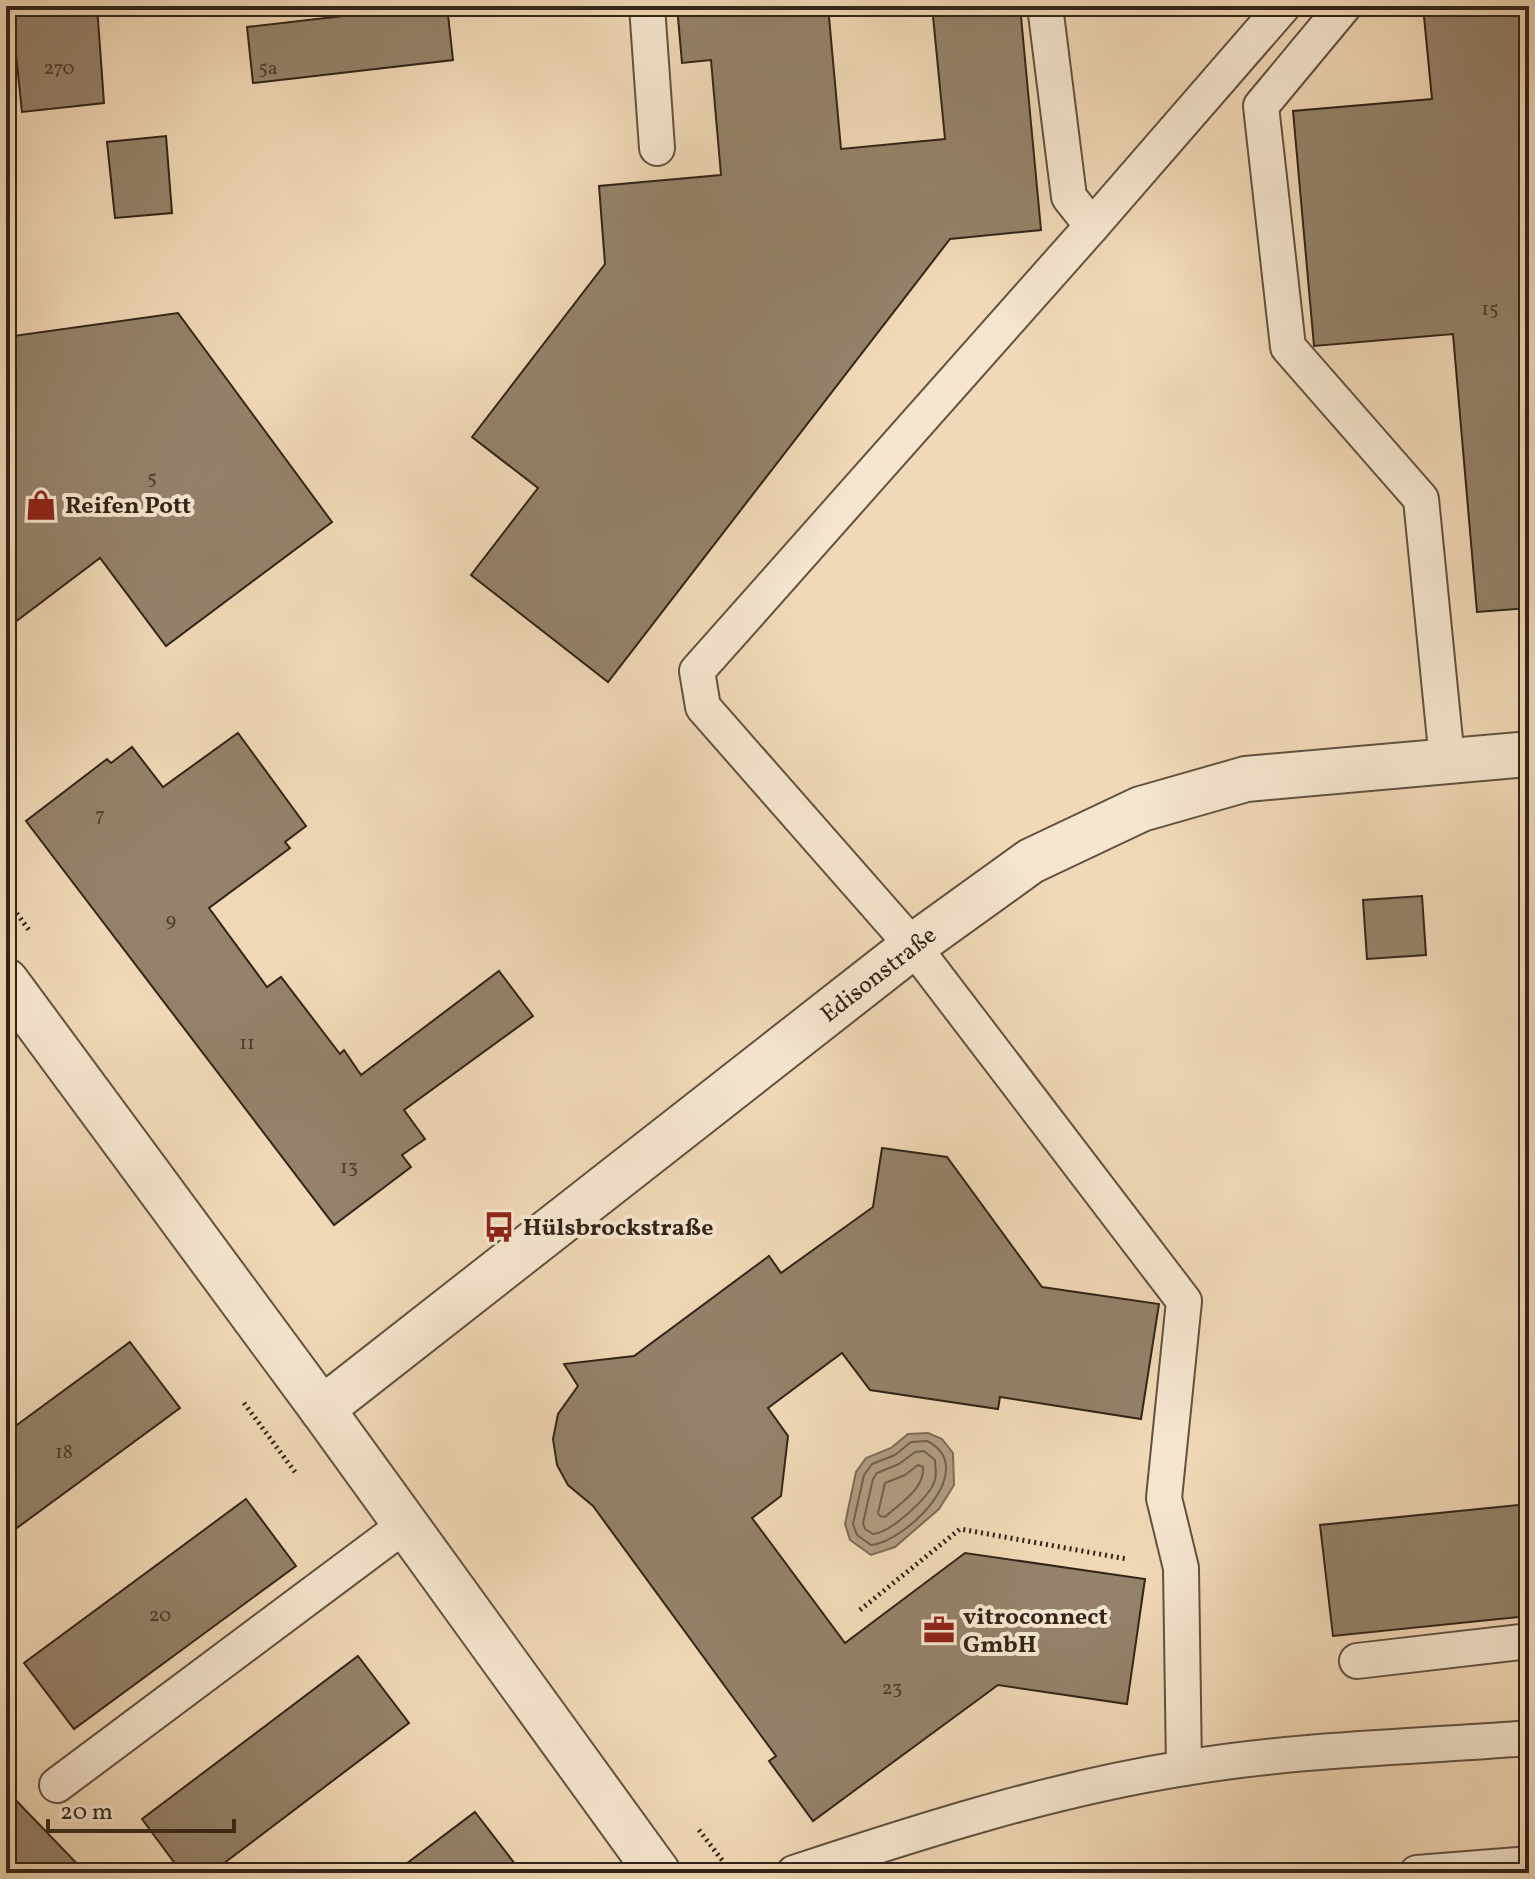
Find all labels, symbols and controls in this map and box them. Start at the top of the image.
house number: 270 [43,55,75,83]
house number: 5a [258,55,278,83]
house number: 15 [1481,296,1499,324]
house number: 5 [147,465,157,493]
shop icon: Reifen Pott [24,488,58,522]
place label: Reifen Pott [65,490,191,524]
house number: 7 [95,802,105,830]
house number: 9 [166,907,176,935]
street label: Edisonstraße [814,919,944,1032]
house number: 11 [239,1030,255,1058]
house number: 13 [340,1154,358,1182]
bus stop icon: Hülsbrockstraße [482,1210,516,1244]
place label: Hülsbrockstraße [523,1212,714,1246]
house number: 18 [55,1439,73,1467]
place label: vitroconnect GmbH [963,1601,1108,1663]
house number: 20 [149,1602,171,1630]
office icon: vitroconnect GmbH [922,1613,956,1647]
house number: 23 [882,1675,902,1703]
scale bar [48,1783,234,1833]
text: 20 m [60,1796,113,1830]

